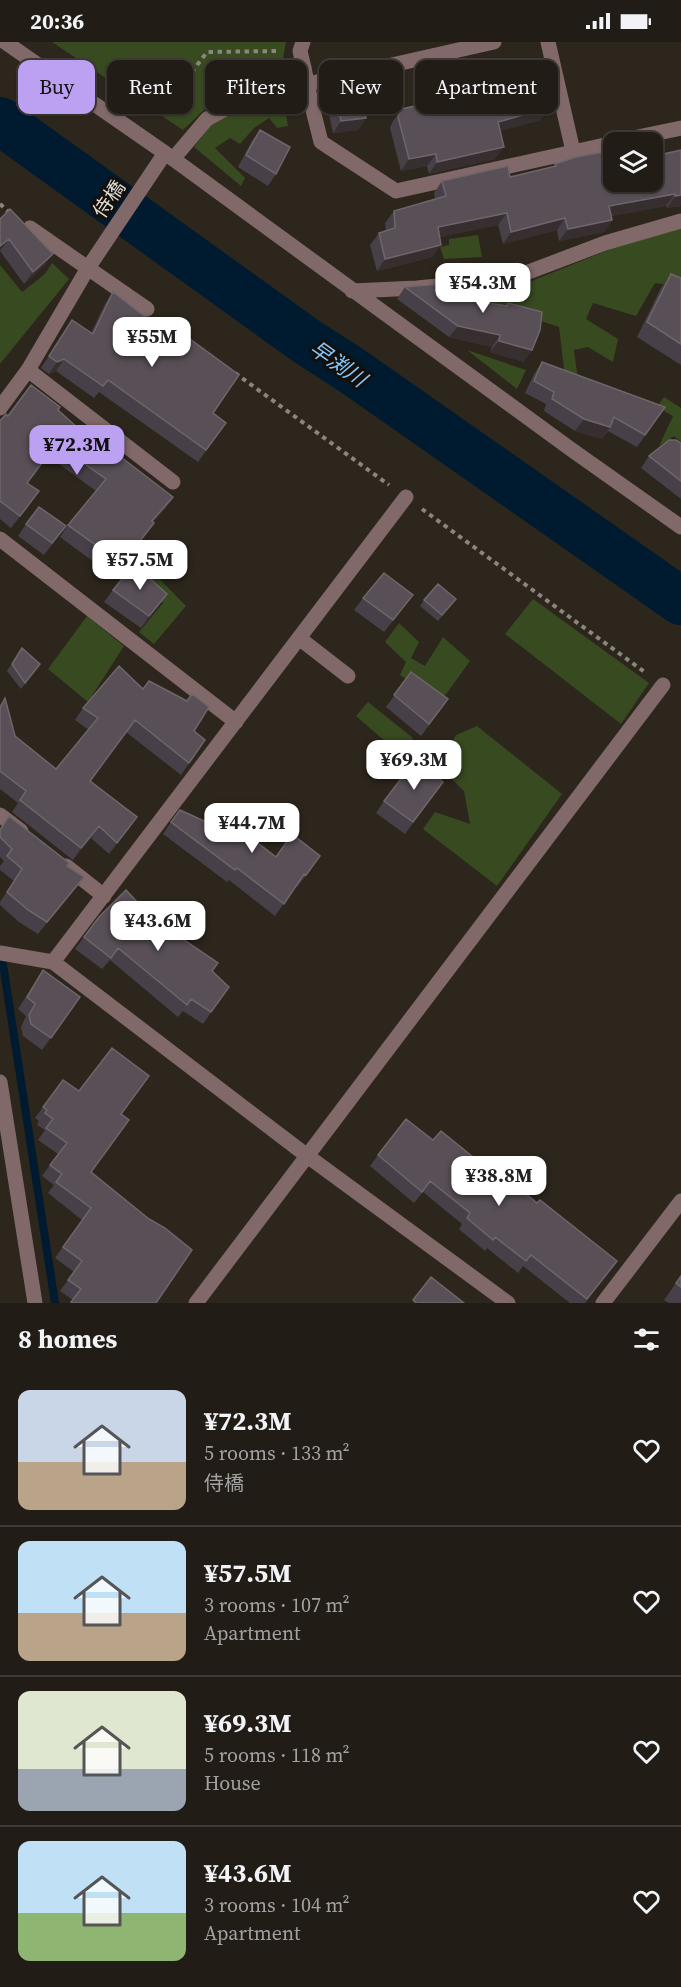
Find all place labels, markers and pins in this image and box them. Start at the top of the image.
pin: ¥54.3M [434,263,532,314]
pin: ¥55M [116,317,188,368]
pin: ¥72.3M [28,425,126,476]
pin: ¥57.5M [91,540,189,591]
pin: ¥69.3M [365,740,463,791]
pin: ¥44.7M [203,803,301,854]
pin: ¥43.6M [109,901,207,952]
pin: ¥38.8M [450,1156,548,1207]

